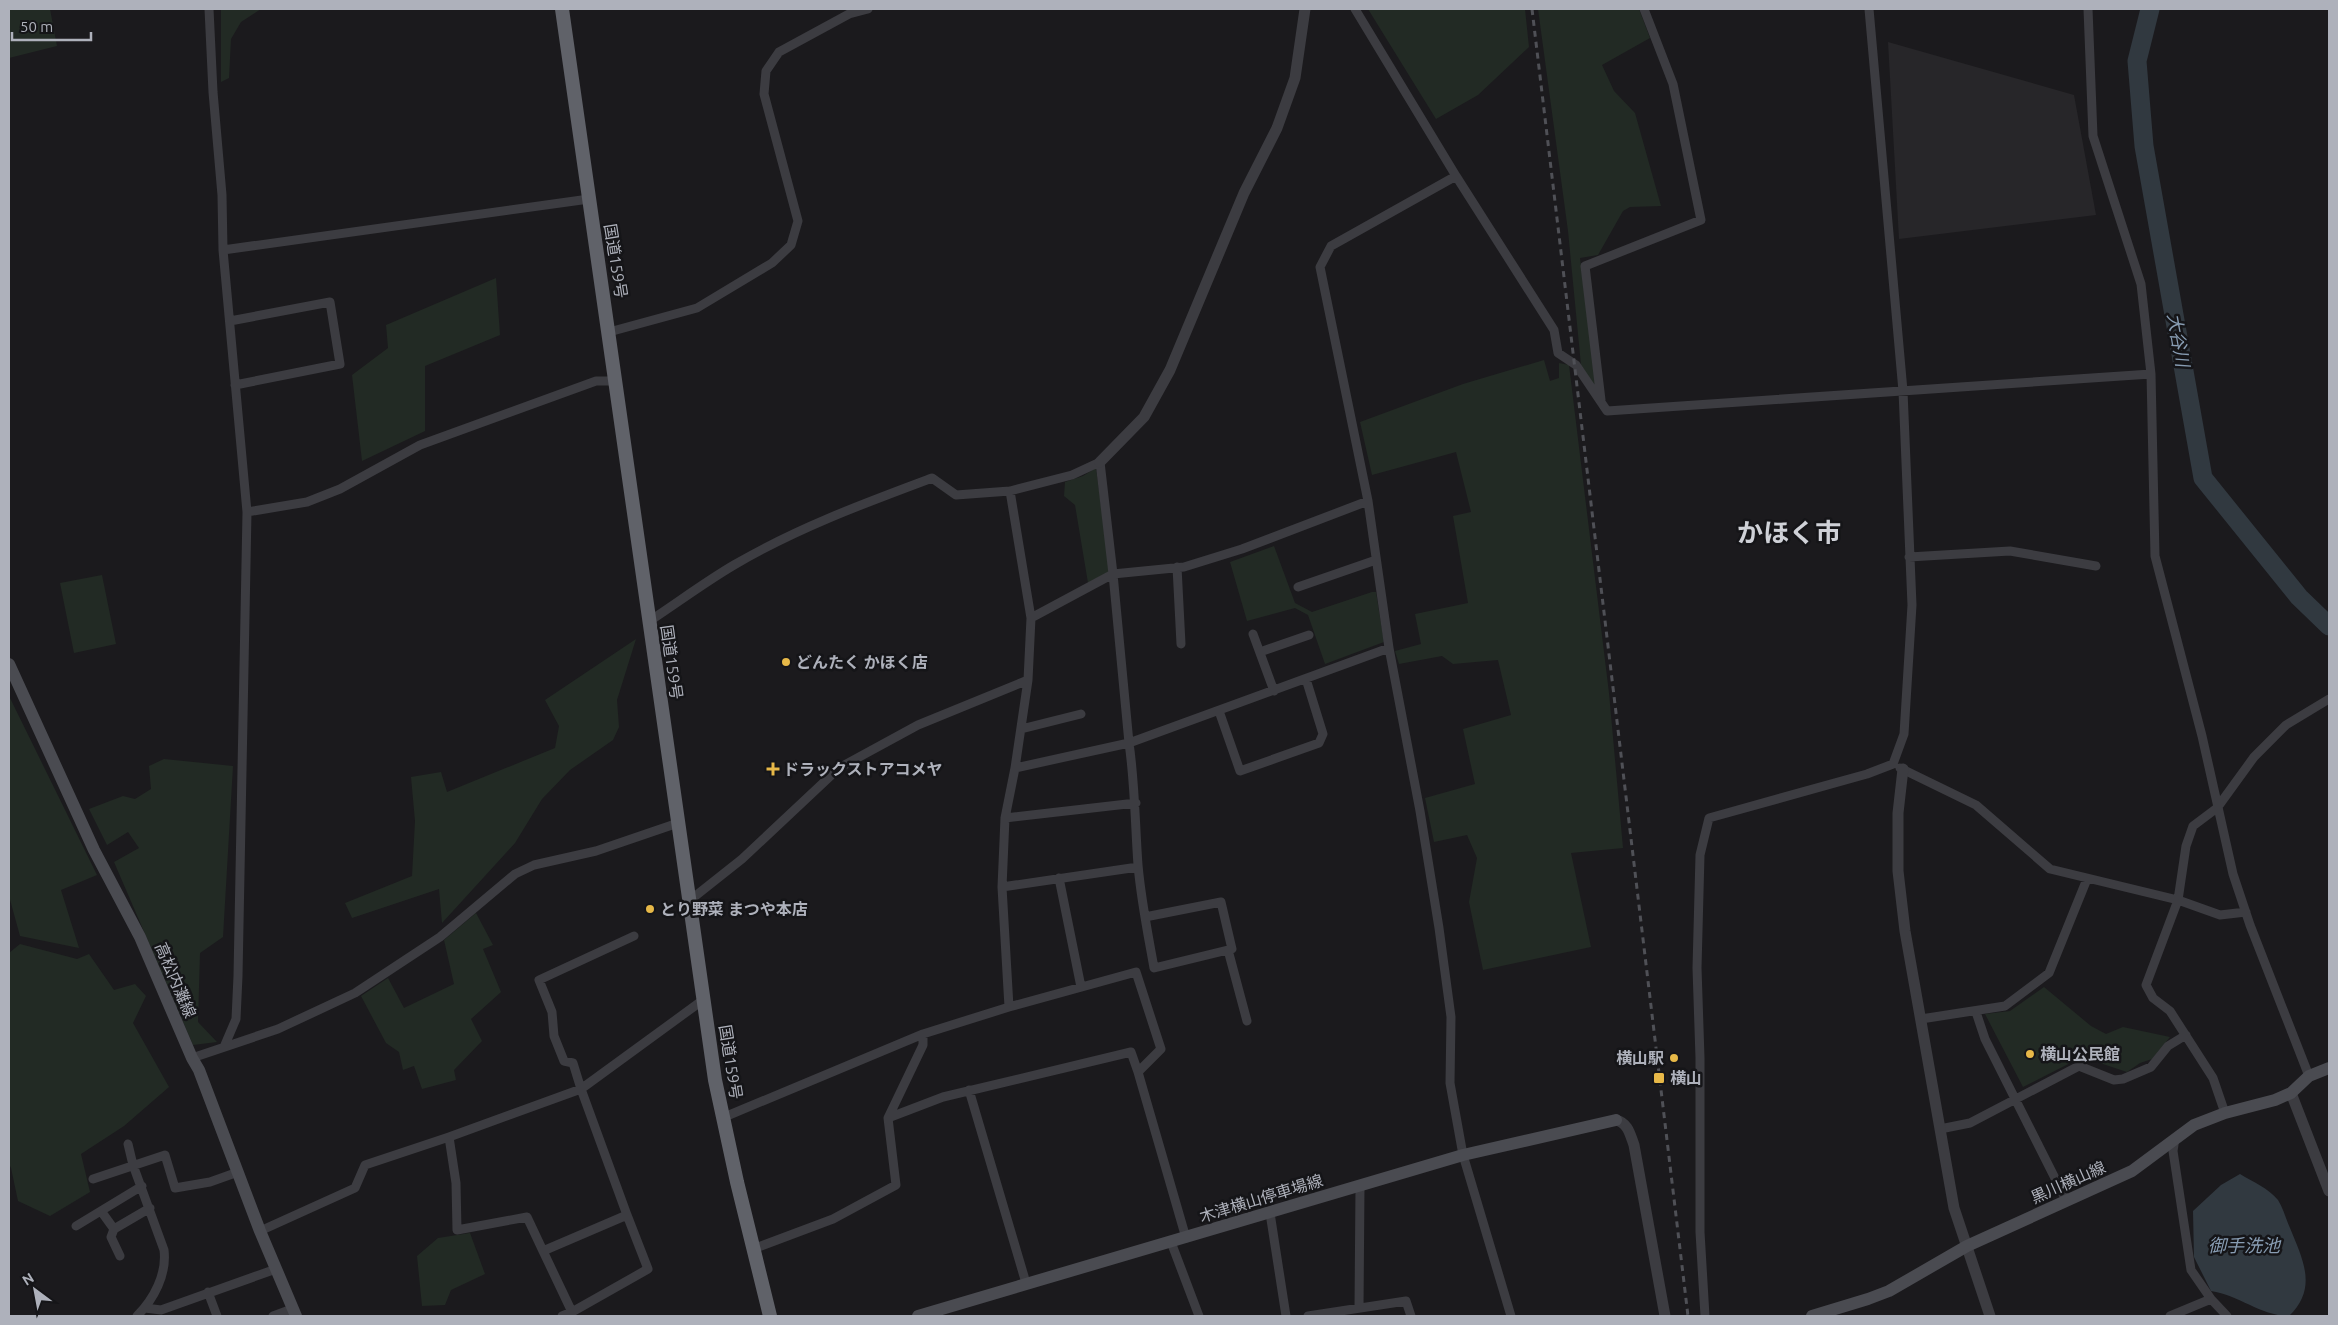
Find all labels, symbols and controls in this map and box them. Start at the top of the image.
scale bar [12,10,91,42]
text: 50 m [20,18,53,35]
street label: 国道159号 [601,223,631,299]
water label: 大谷川 [2164,312,2194,370]
district label: かほく市 [1737,518,1841,547]
street label: 国道159号 [658,624,686,700]
place label: どんたく かほく店 [796,653,928,671]
marker: どんたく かほく店 [780,656,792,668]
place label: ドラックストアコメヤ [783,760,943,778]
marker: ドラックストアコメヤ [767,763,779,775]
place label: とり野菜 まつや本店 [660,900,808,918]
marker: とり野菜 まつや本店 [644,903,656,915]
street label: 高松内灘線 [152,940,200,1020]
street label: 国道159号 [716,1024,746,1100]
place label: 横山公民館 [2040,1045,2120,1063]
marker: 横山公民館 [2024,1048,2036,1060]
place label: 横山駅 [1616,1049,1664,1067]
marker: 横山駅 [1668,1052,1680,1064]
place label: 横山 [1670,1069,1702,1087]
marker: 横山 [1652,1071,1666,1085]
street label: 黒川横山線 [2028,1158,2108,1206]
street label: 木津横山停車場線 [1197,1171,1325,1225]
water label: 御手洗池 [2208,1235,2282,1255]
north arrow [10,1265,60,1315]
text: N [19,1269,37,1289]

